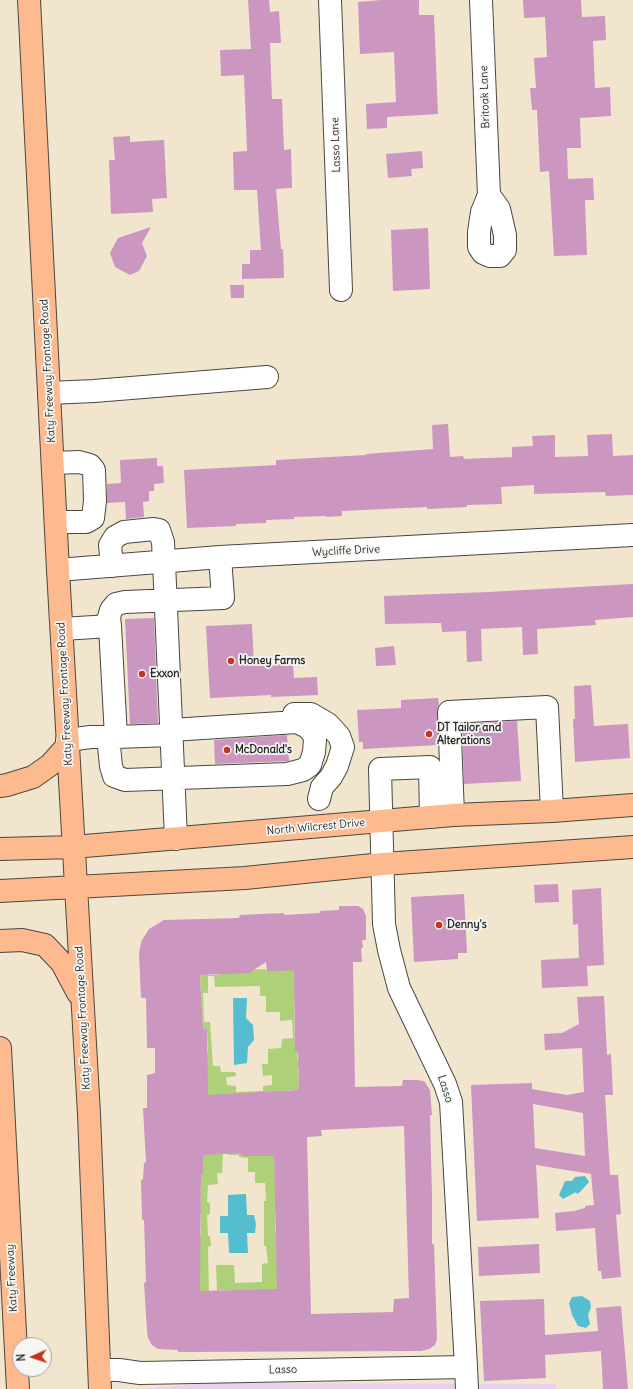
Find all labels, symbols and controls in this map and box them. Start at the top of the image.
street label: Britoak Lane [477,65,493,129]
street label: Lasso Lane [328,117,344,173]
street label: Katy Freeway Frontage Road [38,299,58,443]
street label: Wycliffe Drive [312,543,380,559]
street label: Katy Freeway Frontage Road [55,622,75,766]
place label: Honey Farms [239,654,305,668]
marker: Honey Farms [226,656,236,666]
place label: Exxon [150,667,180,681]
marker: Exxon [137,669,147,679]
place label: DT Tailor and Alterations [437,721,501,747]
marker: DT Tailor and Alterations [424,729,434,739]
place label: McDonald's [235,743,292,757]
marker: McDonald's [222,745,232,755]
street label: North Wilcrest Drive [266,816,366,838]
place label: Denny's [447,918,487,932]
marker: Denny's [434,920,444,930]
street label: Katy Freeway Frontage Road [73,946,93,1090]
street label: Lasso [434,1073,456,1105]
street label: Katy Freeway [4,1243,20,1313]
north arrow [12,1337,52,1377]
text: N [14,1353,28,1362]
street label: Lasso [269,1363,297,1377]

